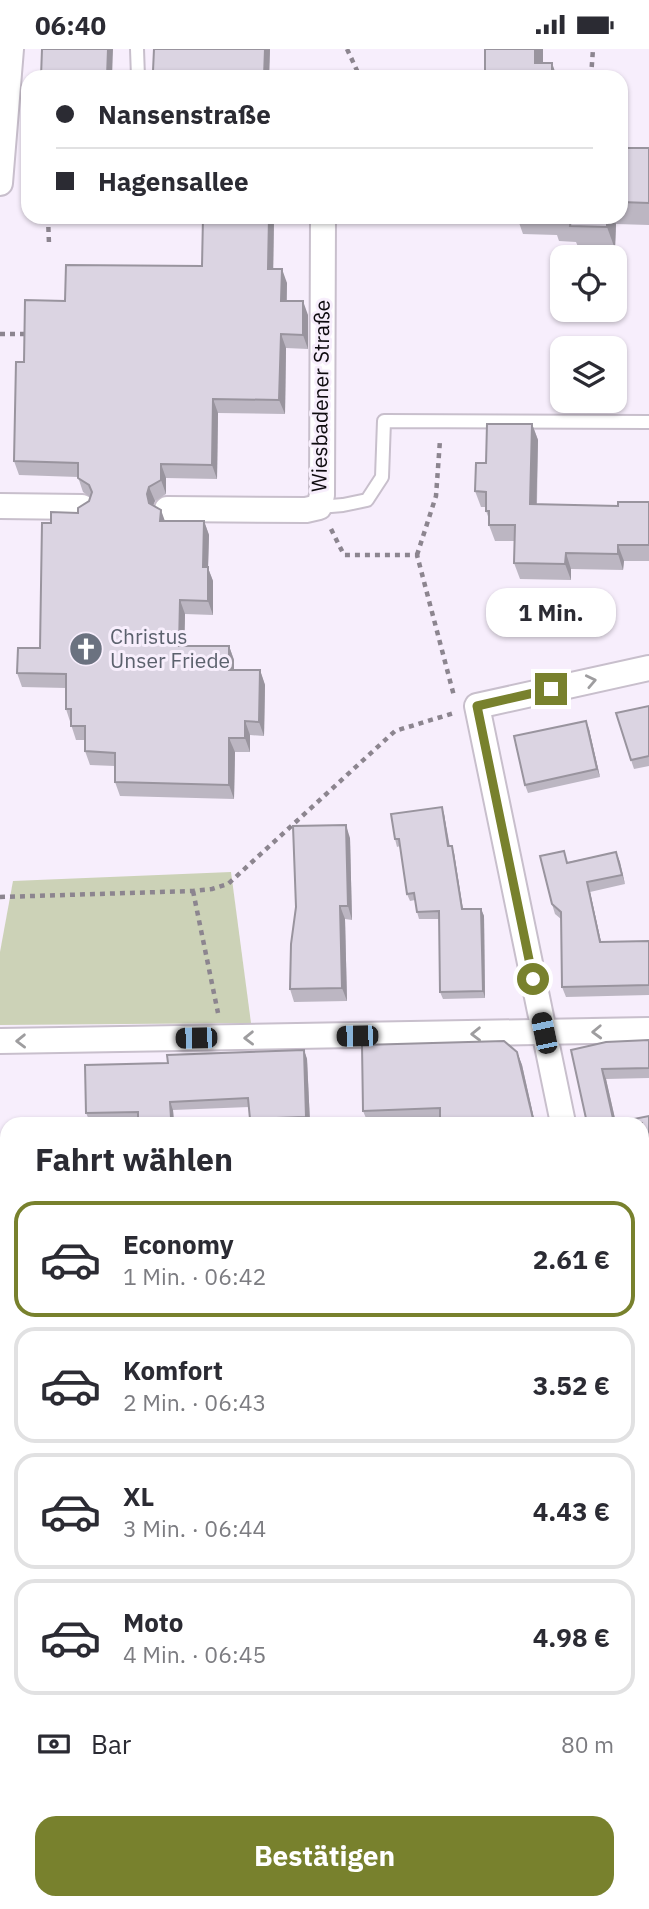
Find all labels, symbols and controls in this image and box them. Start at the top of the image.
text: 06:40 [35,8,106,42]
text: Nansenstraße [98,97,271,131]
text: Hagensallee [98,164,249,198]
map controls [550,245,627,413]
button: locate [550,245,627,322]
street label: Wiesbadener Straße [304,300,336,492]
button: layers [550,336,627,413]
callout: 1 Min. [486,587,616,637]
text: 1 Min. [518,597,584,627]
place label: Christus Unser Friede [110,622,230,674]
church icon: Christus Unser Friede [67,630,105,668]
route end [535,673,567,705]
one-way arrow [585,674,597,689]
route start [517,963,549,995]
car [530,1010,559,1056]
one-way arrow [591,1024,602,1039]
car [336,1025,379,1047]
car [175,1027,218,1049]
one-way arrow [470,1027,481,1042]
one-way arrow [243,1030,254,1045]
one-way arrow [15,1033,26,1049]
text: Fahrt wählen [35,1138,233,1180]
text: Economy [123,1227,234,1261]
icon: car [39,1228,102,1291]
text: 2.61 € [533,1242,610,1276]
text: 1 Min. · 06:42 [123,1261,266,1291]
text: Komfort [123,1353,223,1387]
icon: car [39,1354,102,1417]
text: 3.52 € [533,1368,610,1402]
text: 2 Min. · 06:43 [123,1387,266,1417]
text: XL [123,1479,154,1513]
icon: car [39,1480,102,1543]
text: 4.43 € [533,1494,610,1528]
text: 3 Min. · 06:44 [123,1513,266,1543]
text: Moto [123,1605,183,1639]
icon: car [39,1606,102,1669]
text: 4.98 € [533,1620,610,1654]
text: 4 Min. · 06:45 [123,1639,266,1669]
icon: cash [35,1725,73,1763]
text: Bar [91,1727,131,1761]
text: 80 m [561,1729,614,1759]
button: Bestätigen [35,1816,614,1896]

